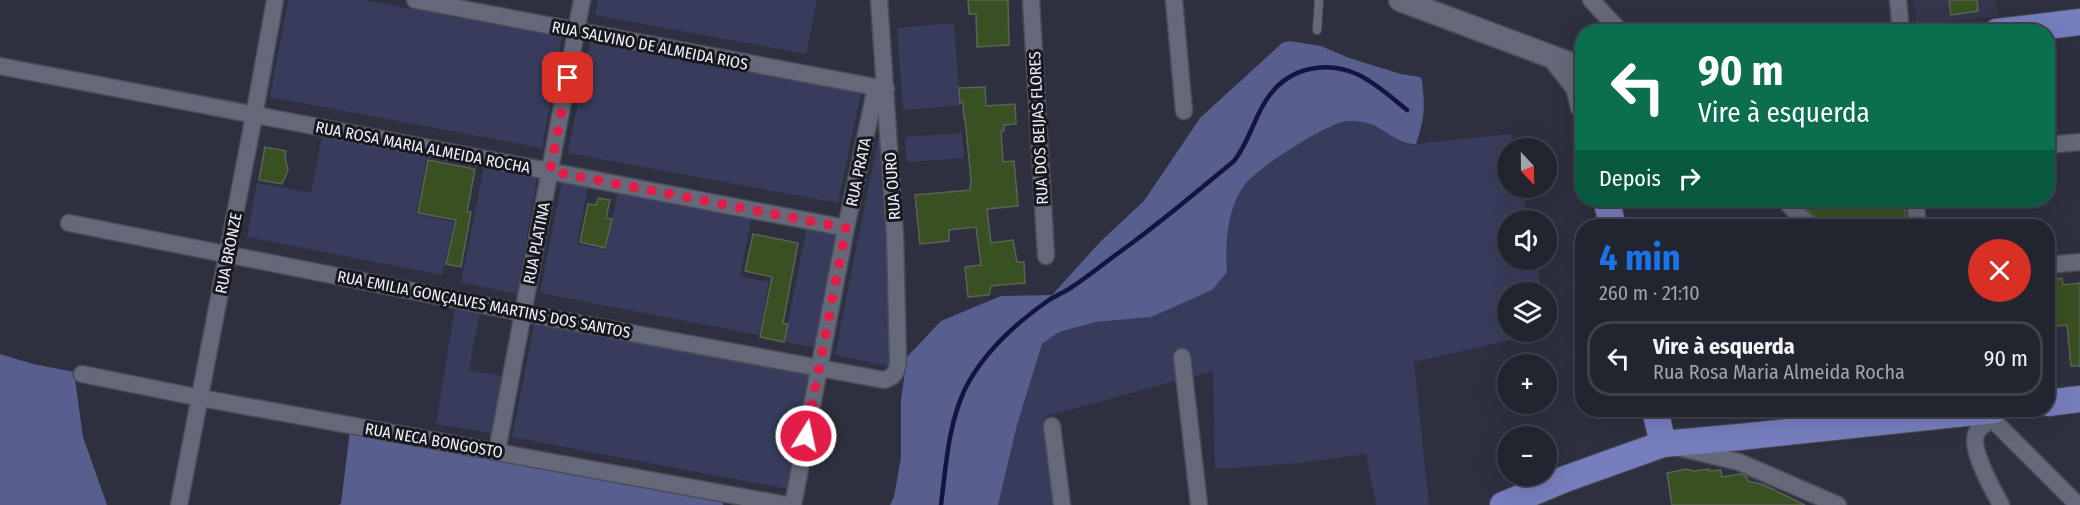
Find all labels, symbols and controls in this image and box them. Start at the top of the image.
street label: RUA SALVINO DE ALMEIDA RIOS [550,17,750,74]
text: 90 m [1698,46,1783,96]
icon: left [1599,48,1677,126]
street label: RUA DOS BEIJAS FLORES [1025,51,1052,205]
pin [542,52,593,103]
icon: arrive [551,61,584,94]
text: Vire à esquerda [1698,97,1870,129]
street label: RUA ROSA MARIA ALMEIDA ROCHA [314,117,532,178]
street label: RUA PRATA [842,135,875,208]
north arrow [1497,138,1557,198]
map controls [1497,138,1557,486]
street label: RUA OURO [881,151,904,221]
icon: right [1673,162,1706,195]
text: Depois [1599,165,1661,192]
street label: RUA PLATINA [519,200,554,286]
button: sound [1497,210,1557,270]
street label: RUA BRONZE [211,211,246,295]
text: 4 min [1599,236,1681,280]
button: close [1968,239,2031,302]
street label: RUA EMILIA GONÇALVES MARTINS DOS SANTOS [336,267,632,343]
text: 260 m · 21:10 [1599,281,1700,305]
button: layers [1497,282,1557,342]
text: Vire à esquerda [1653,333,1795,360]
icon: left [1602,342,1635,375]
text: 90 m [1984,345,2028,372]
button: + [1497,354,1557,414]
text: Rua Rosa Maria Almeida Rocha [1653,360,1905,384]
position arrow [774,404,838,468]
street label: RUA NECA BONGOSTO [364,419,504,462]
button: − [1497,426,1557,486]

